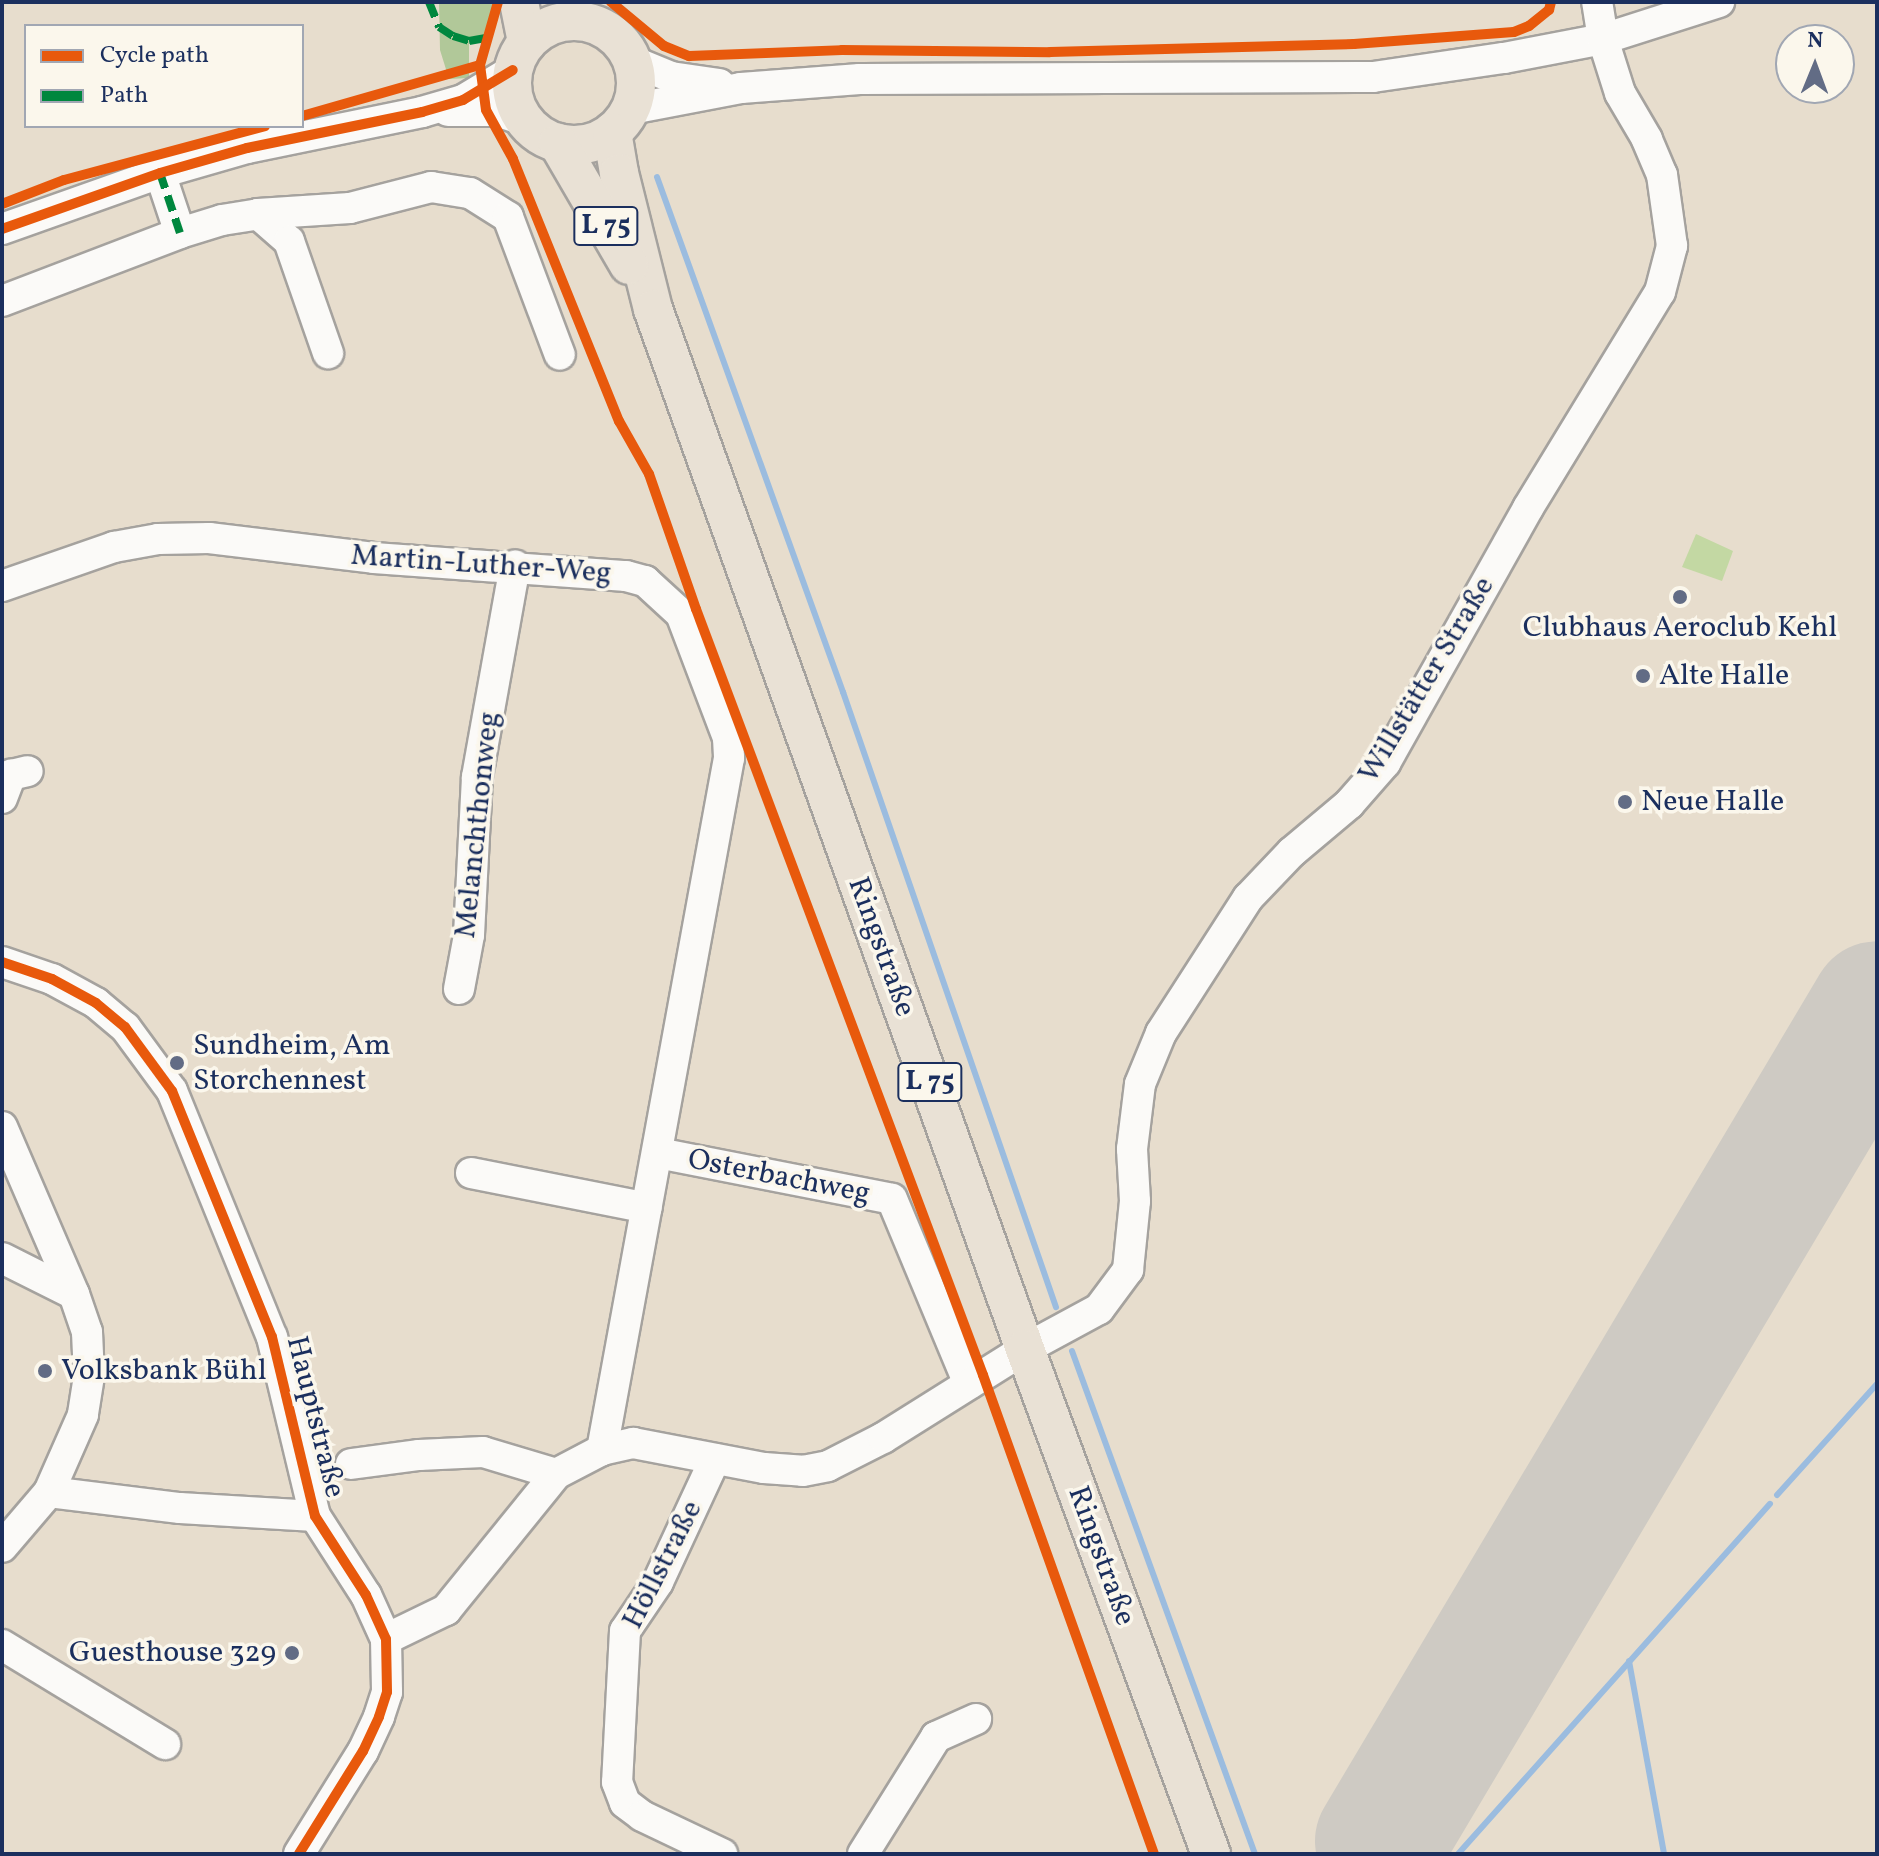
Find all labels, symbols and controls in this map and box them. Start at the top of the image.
legend [24,24,304,128]
north arrow [1775,24,1855,104]
text: N [1807,26,1824,57]
text: Cycle path [100,39,209,73]
text: Path [100,79,148,113]
road number: L 75 [572,202,640,250]
street label: Martin-Luther-Weg [349,538,613,592]
street label: Willstätter Straße [1351,570,1503,790]
marker: Clubhaus Aeroclub Kehl [1671,588,1689,606]
place label: Clubhaus Aeroclub Kehl [1523,610,1837,646]
place label: Alte Halle [1659,658,1789,694]
marker: Alte Halle [1634,667,1652,685]
street label: Melanchthonweg [448,710,508,940]
place label: Neue Halle [1641,784,1784,820]
marker: Neue Halle [1616,793,1634,811]
street label: Ringstraße [839,872,923,1022]
place label: Sundheim, Am Storchennest [193,1028,390,1098]
marker: Sundheim, Am Storchennest [168,1054,186,1072]
road number: L 75 [896,1058,964,1106]
street label: Osterbachweg [685,1142,873,1212]
street label: Hauptstraße [278,1332,352,1502]
place label: Volksbank Bühl [61,1353,267,1389]
marker: Volksbank Bühl [36,1362,54,1380]
street label: Ringstraße [1059,1481,1143,1631]
street label: Höllstraße [615,1495,711,1635]
place label: Guesthouse 329 [69,1635,276,1671]
marker: Guesthouse 329 [283,1644,301,1662]

